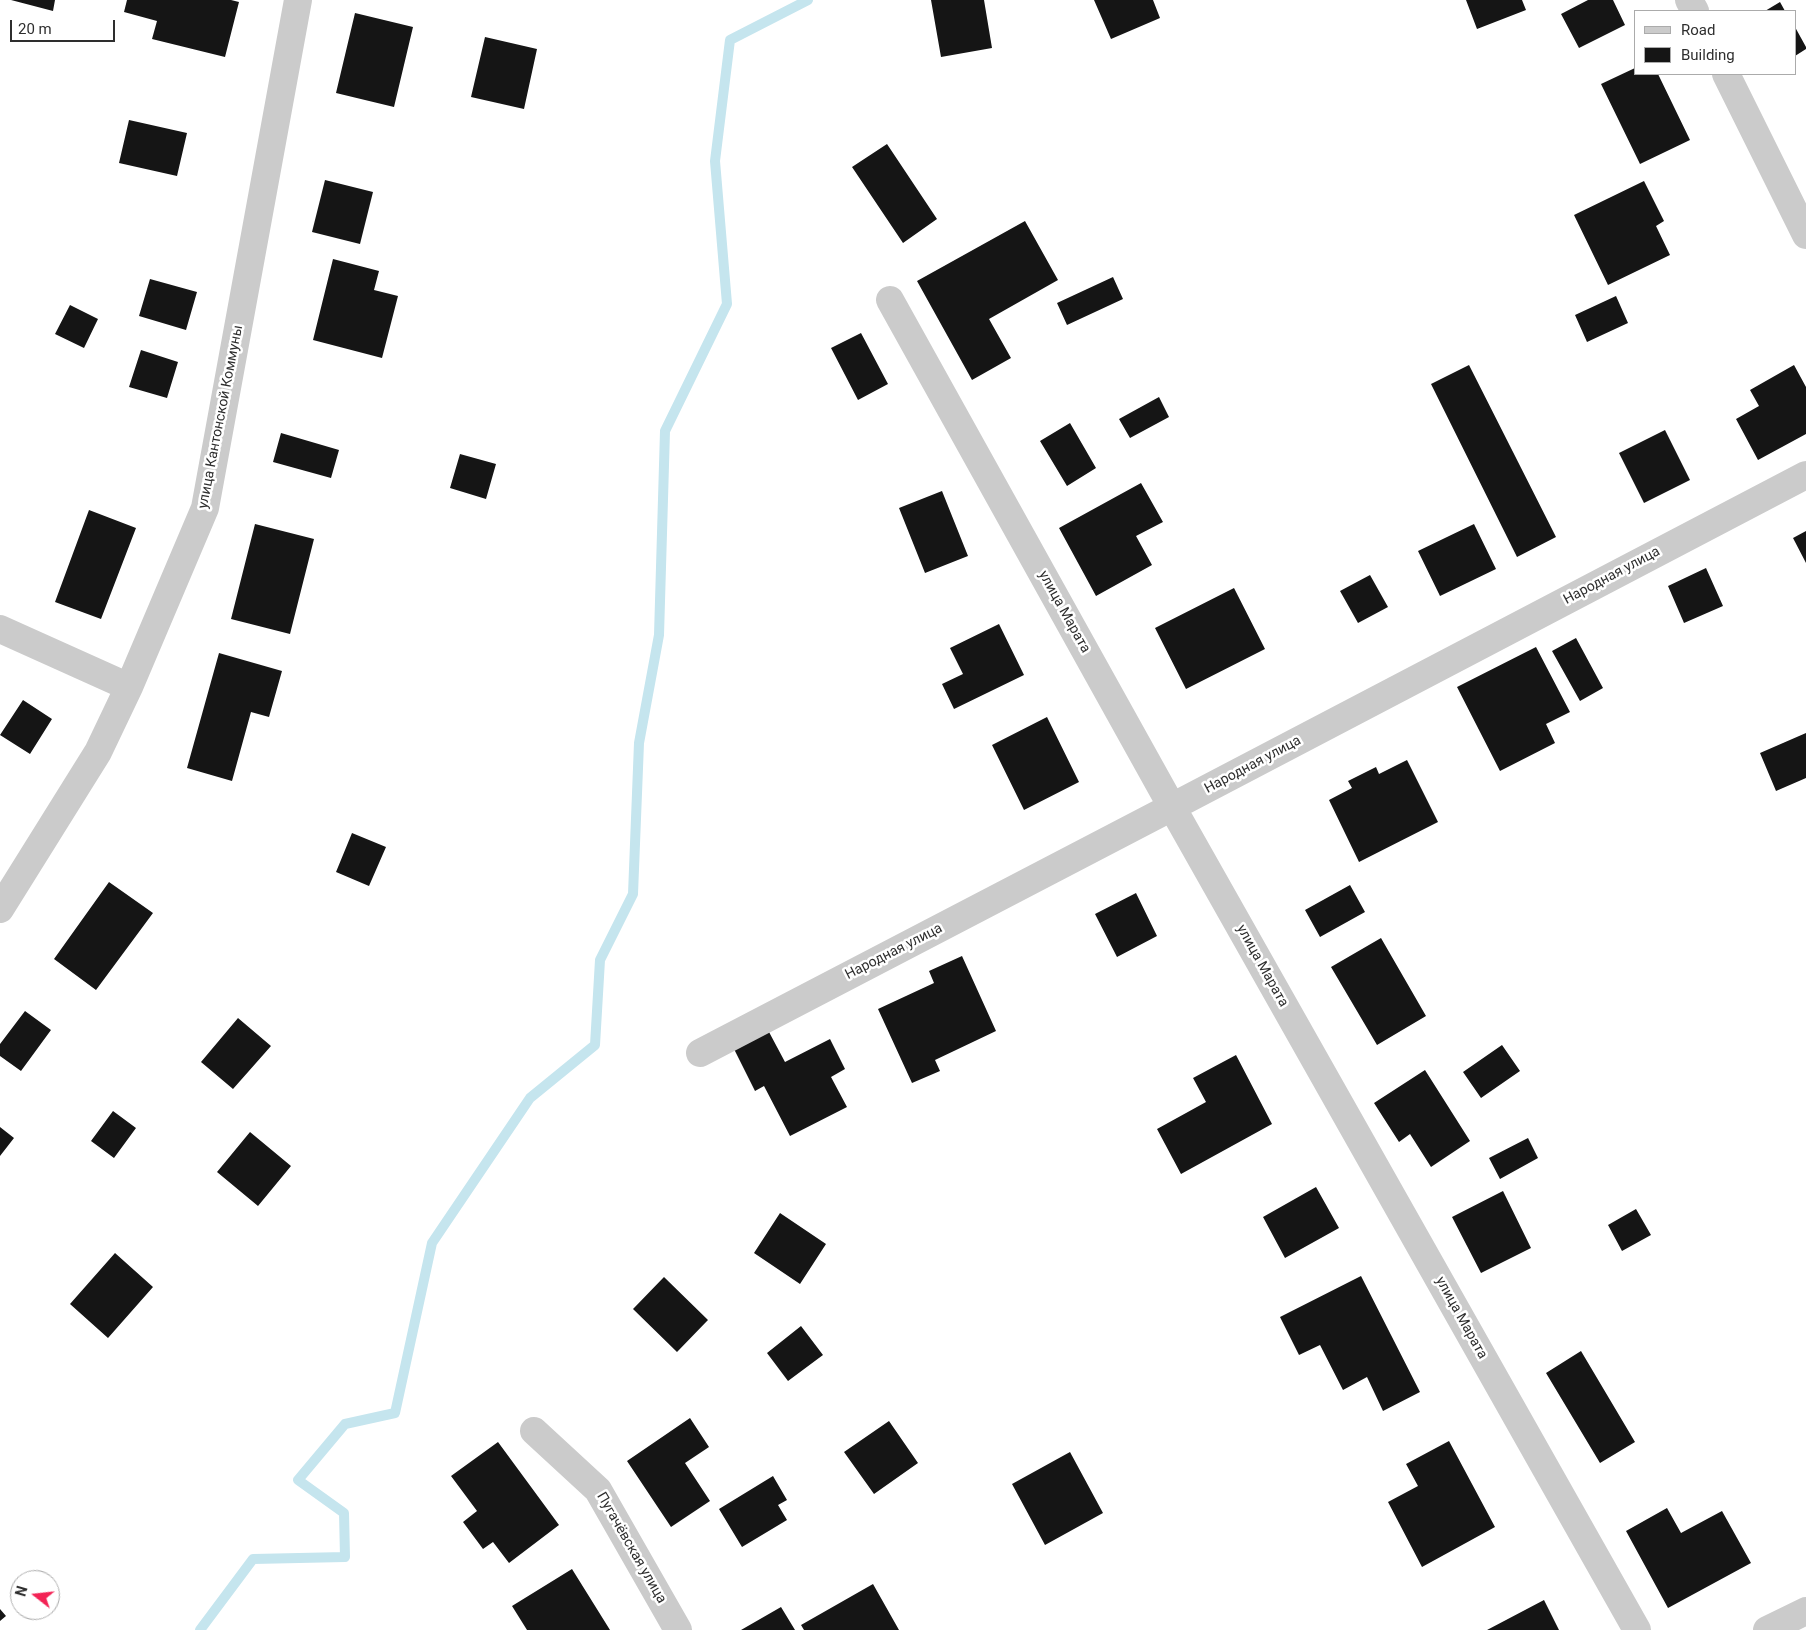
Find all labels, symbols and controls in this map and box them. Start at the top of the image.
scale bar [12,10,118,42]
legend [1634,10,1796,75]
text: 20 m [18,20,52,38]
text: Road [1681,21,1715,39]
text: Building [1681,46,1735,64]
street label: улица Кантонской Коммуны [195,324,247,510]
street label: Народная улица [1561,544,1663,608]
street label: улица Марата [1035,568,1093,656]
street label: Народная улица [1202,733,1304,797]
street label: Народная улица [843,920,945,984]
street label: улица Марата [1233,922,1291,1010]
street label: улица Марата [1432,1274,1490,1362]
street label: Пугачёвская улица [592,1490,670,1606]
north arrow [10,1570,60,1620]
text: N [12,1584,31,1598]

